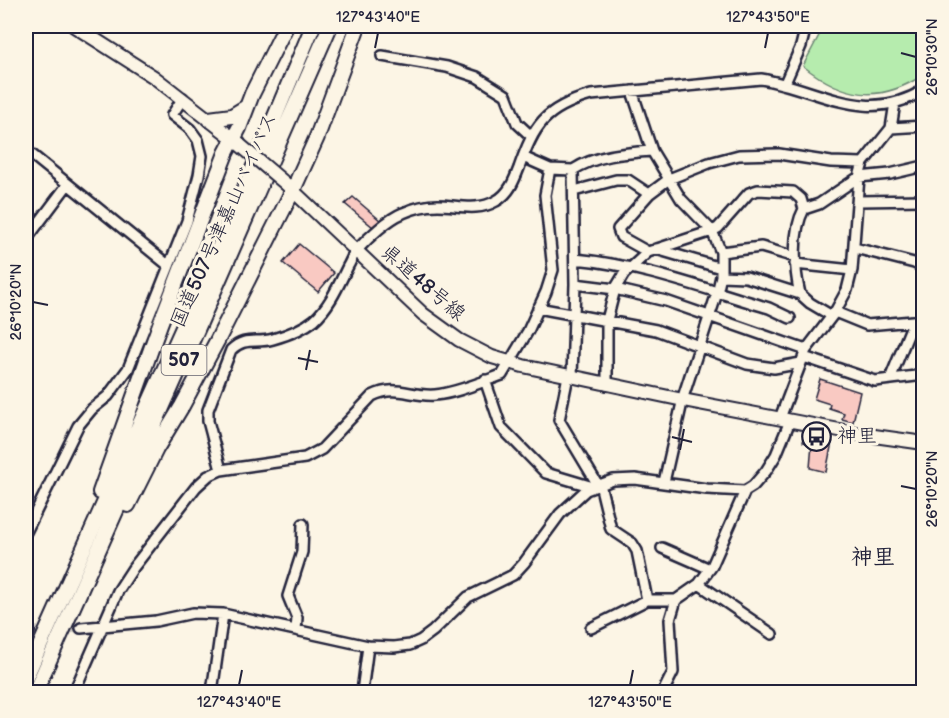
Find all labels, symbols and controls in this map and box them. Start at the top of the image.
text: 127°43'40"E [336,8,420,27]
text: 127°43'50"E [726,8,810,27]
text: 26°10'30"N [923,18,942,96]
street label: 国道507号津嘉山バイパス [166,109,282,331]
street label: 県道48号線 [376,240,470,326]
text: 26°10'20"N [7,263,26,341]
road number: 507 [162,345,207,375]
bus stop icon: 神里 [800,420,832,452]
place label: 神里 [837,424,877,448]
text: 26°10'20"N [923,450,942,528]
district label: 神里 [851,544,895,571]
text: 127°43'40"E [197,693,281,712]
text: 127°43'50"E [588,693,672,712]

